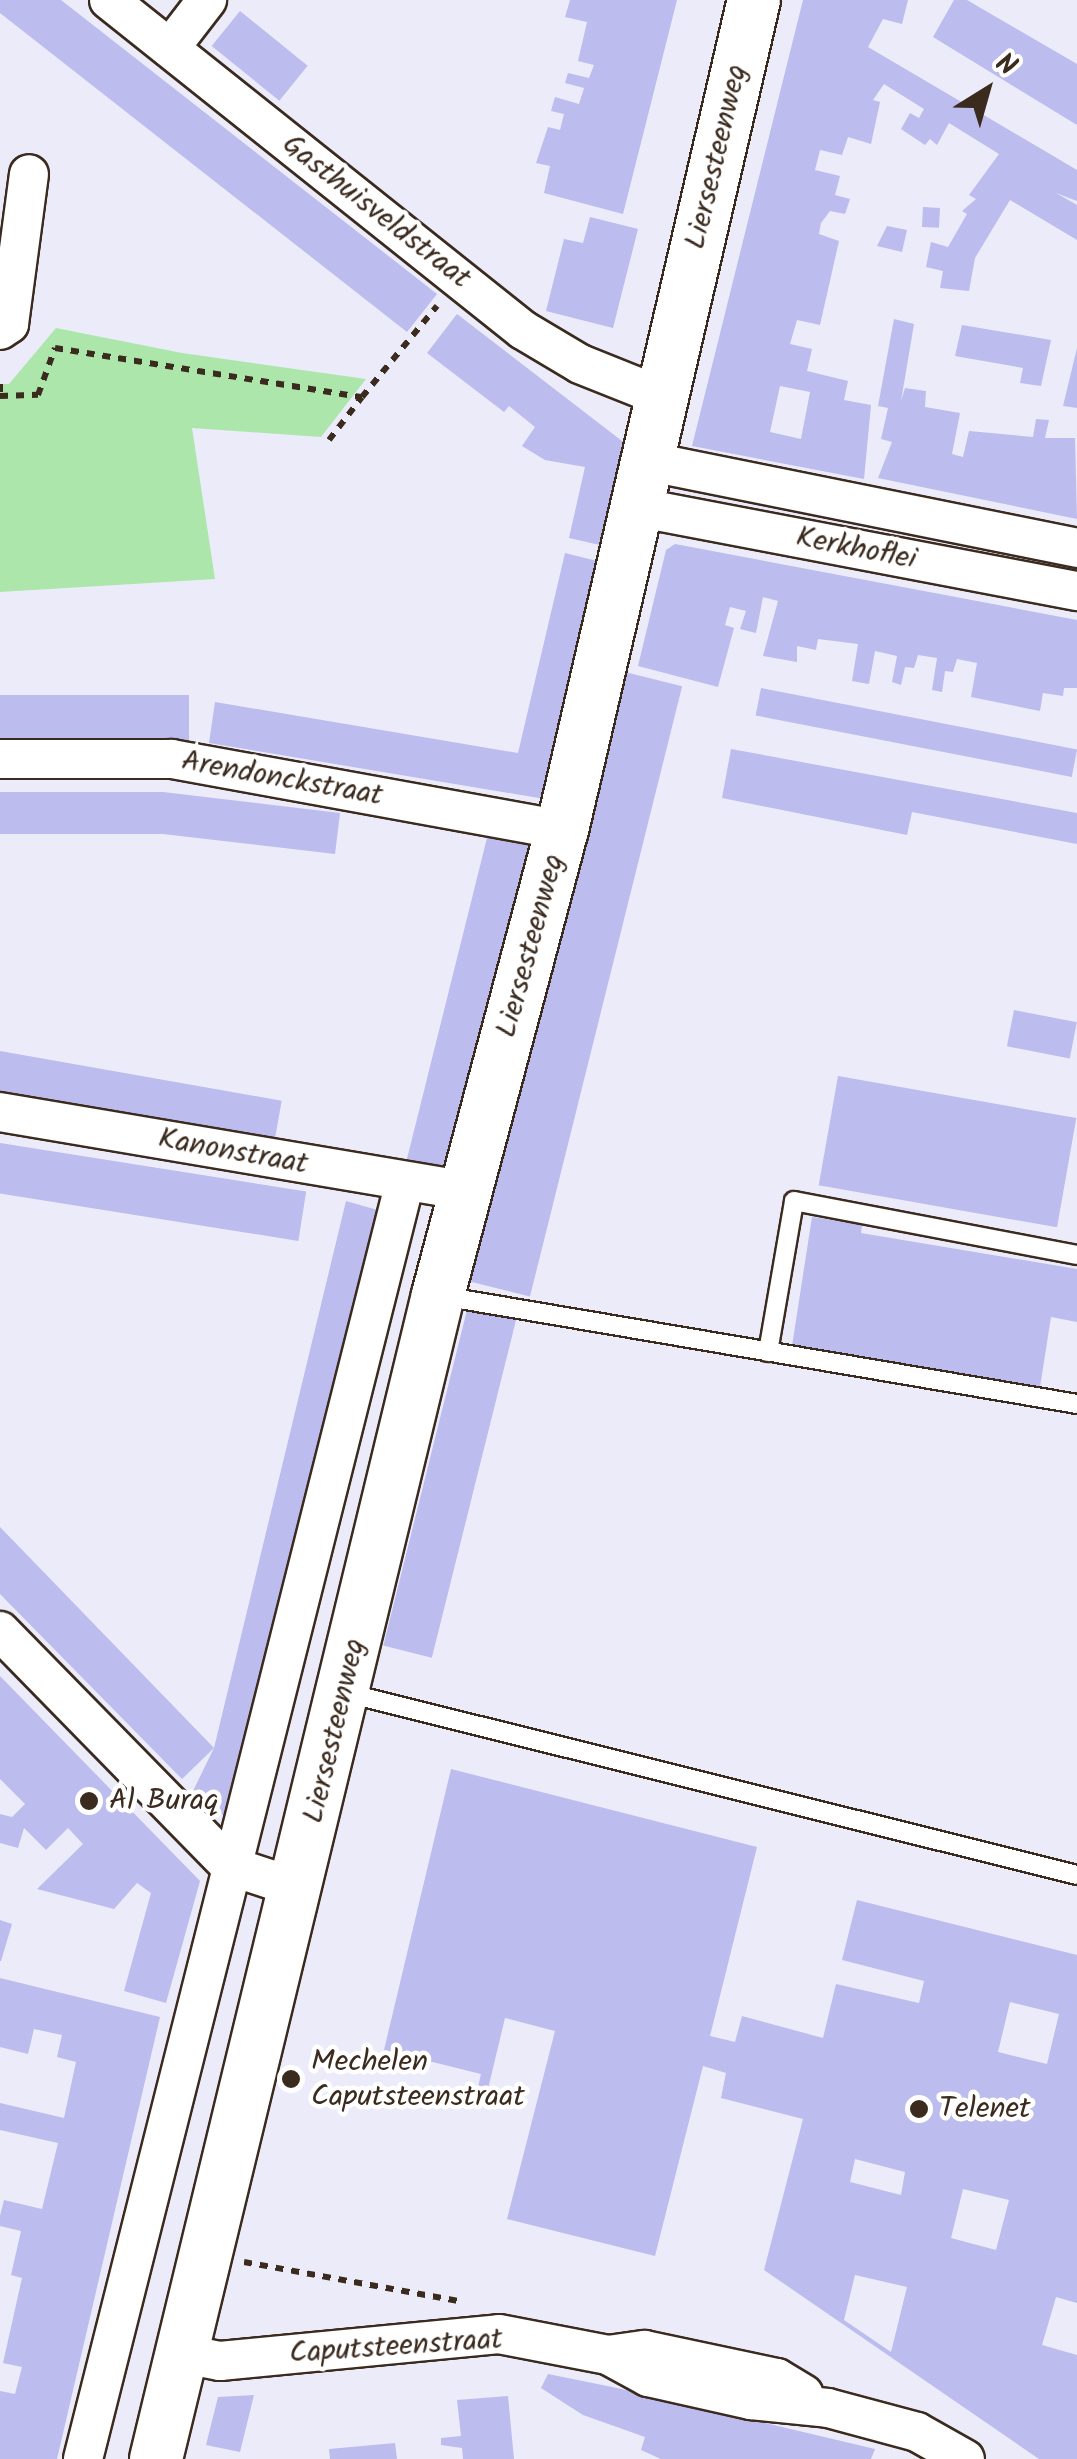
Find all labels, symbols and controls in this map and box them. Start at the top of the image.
north arrow [937,40,1037,140]
text: N [985,42,1026,89]
street label: Liersesteenweg [678,61,756,253]
street label: Gasthuisveldstraat [274,127,478,297]
street label: Kerkhoflei [793,520,919,578]
street label: Arendonckstraat [179,744,385,814]
street label: Liersesteenweg [489,850,573,1042]
street label: Kanonstraat [155,1121,311,1183]
street label: Liersesteenweg [296,1635,374,1827]
place label: Al Buraq [109,1783,218,1819]
marker: Al Buraq [78,1790,100,1812]
place label: Mechelen Caputsteenstraat [311,2044,525,2114]
marker: Mechelen Caputsteenstraat [280,2068,302,2090]
place label: Telenet [939,2091,1030,2127]
marker: Telenet [908,2098,930,2120]
street label: Caputsteenstraat [288,2322,504,2372]

